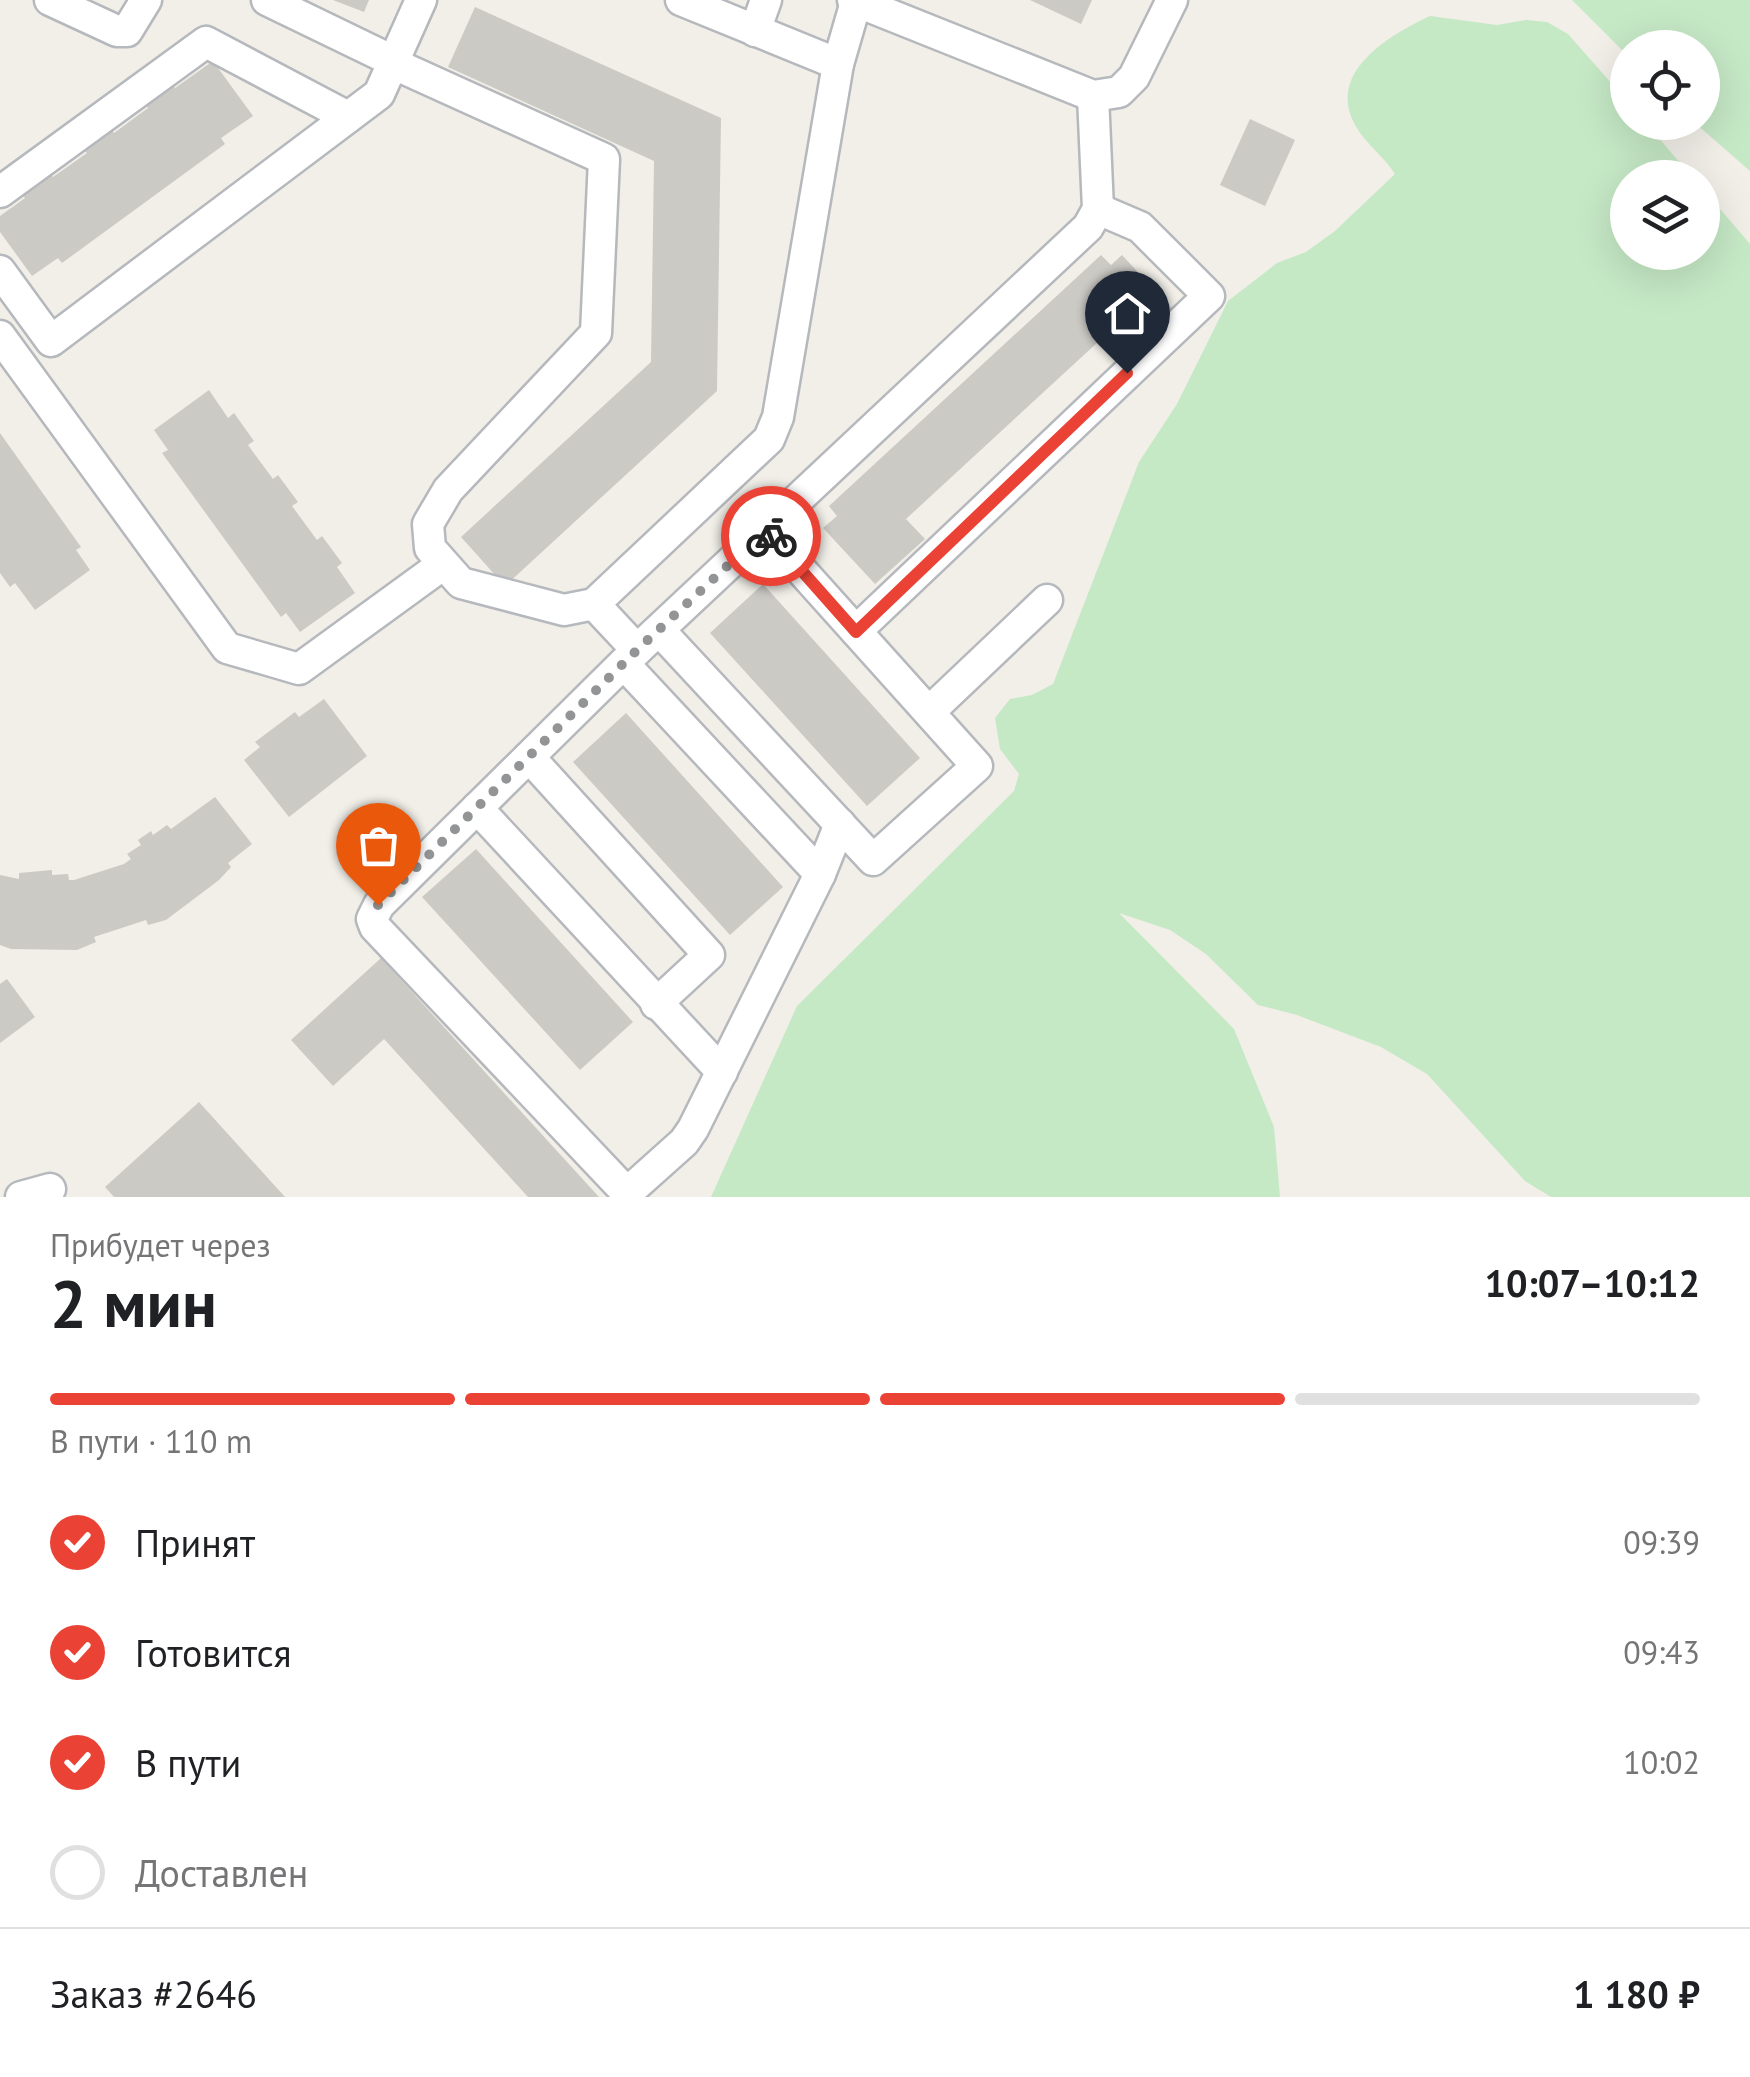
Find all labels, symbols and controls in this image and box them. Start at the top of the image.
map controls [1610,30,1720,270]
button: locate [1610,30,1720,140]
button: layers [1610,160,1720,270]
pin [1085,271,1170,374]
icon: home [1100,286,1155,341]
courier [721,486,821,586]
icon: bike [744,509,799,564]
pin [336,803,421,906]
icon: bag [351,818,406,873]
text: Прибудет через [50,1224,271,1266]
text: 10:07–10:12 [1485,1258,1700,1307]
text: 2 мин [50,1261,217,1345]
text: В пути · 110 m [50,1420,252,1462]
icon: check [50,1515,105,1570]
text: Принят [135,1518,255,1567]
text: 09:39 [1623,1521,1700,1563]
icon: check [50,1625,105,1680]
text: Готовится [135,1628,292,1677]
text: 09:43 [1623,1631,1700,1673]
icon: check [50,1735,105,1790]
text: В пути [135,1738,241,1787]
text: 10:02 [1623,1741,1700,1783]
text: Доставлен [135,1848,308,1897]
text: Заказ #2646 [50,1969,257,2018]
text: 1 180 ₽ [1573,1969,1700,2018]

